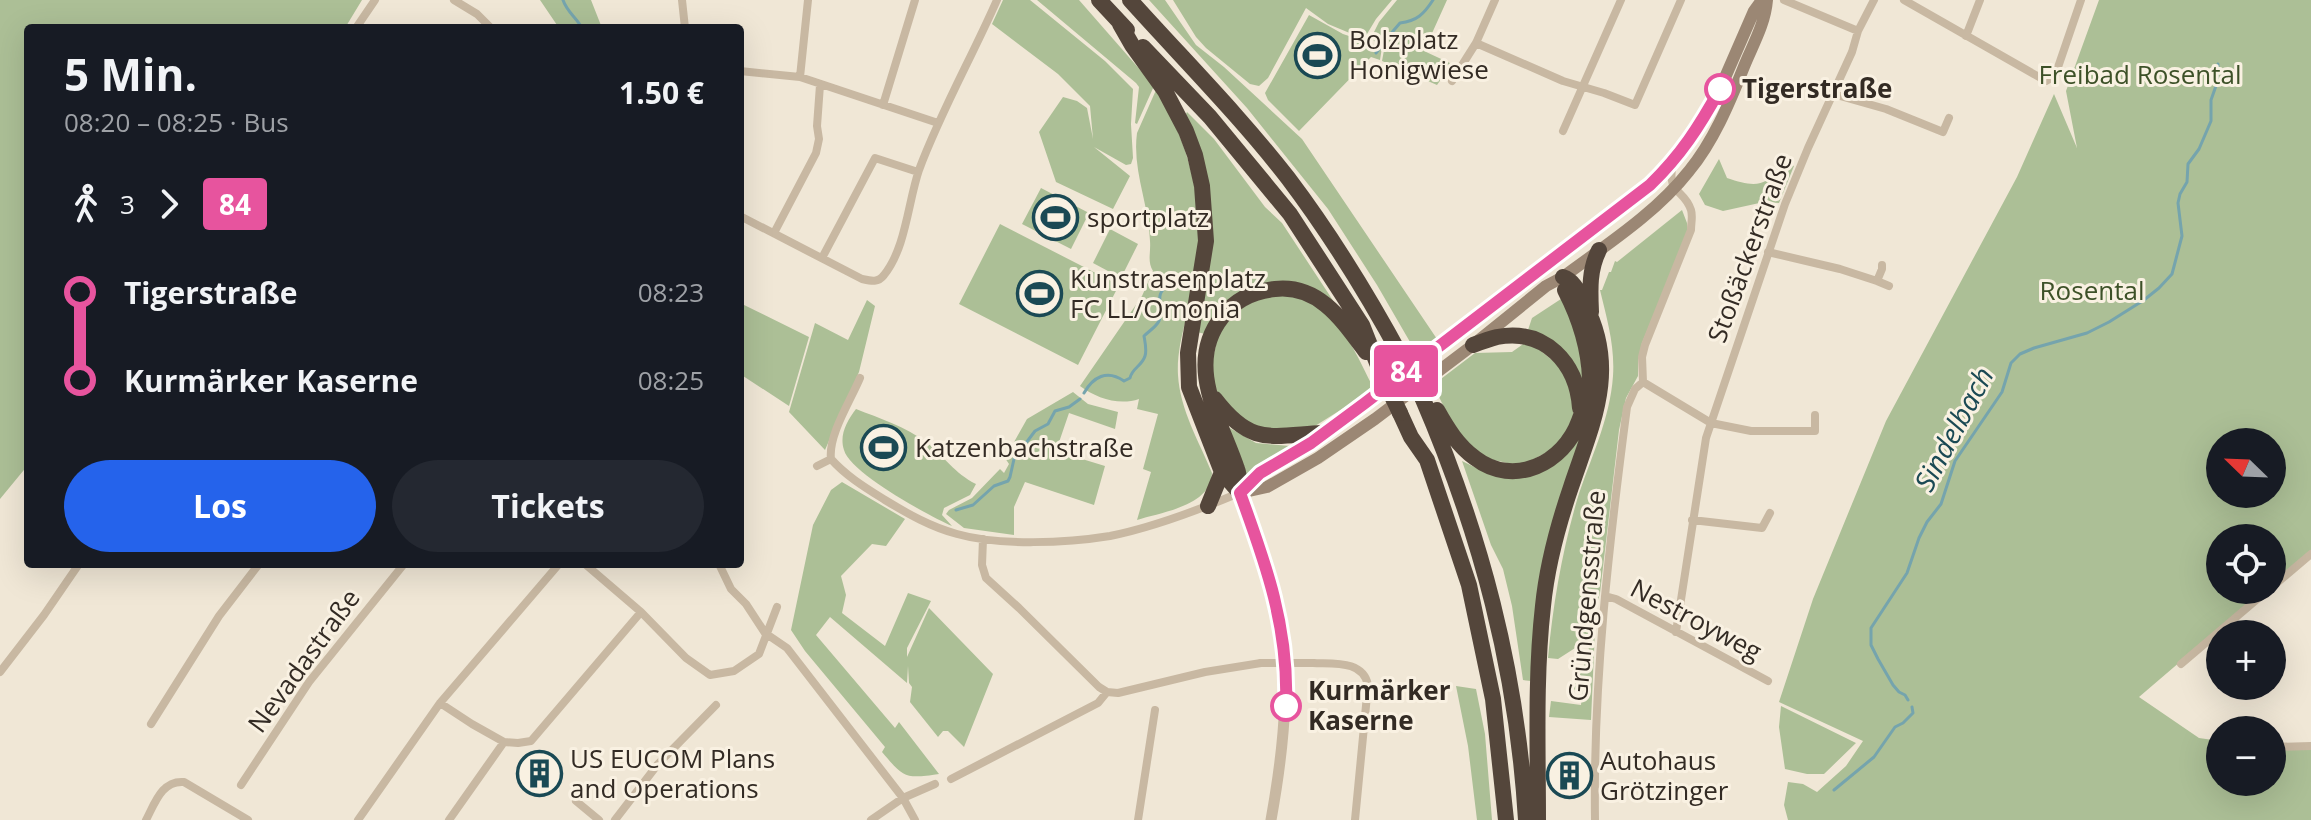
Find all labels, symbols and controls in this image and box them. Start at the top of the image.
place label: Bolzplatz Honigwiese [1349,21,1489,87]
sports icon: Bolzplatz Honigwiese [1294,31,1342,79]
text: 5 Min. [64,44,197,104]
park label: Freibad Rosental [2038,56,2242,92]
place label: Tigerstraße [1742,70,1892,106]
text: 1.50 € [619,72,704,113]
marker: Tigerstraße [1705,74,1735,104]
text: 08:20 – 08:25 · Bus [64,104,289,140]
street label: Stoßäckerstraße [1698,148,1800,347]
icon: walk [64,182,108,226]
icon: forward [147,182,191,226]
text: 84 [219,185,251,223]
text: 3 [120,186,135,222]
sports icon: sportplatz [1032,194,1080,242]
place label: sportplatz [1087,199,1209,235]
place label: Kunstrasenplatz FC LL/Omonia [1070,260,1266,326]
sports icon: Kunstrasenplatz FC LL/Omonia [1015,270,1063,318]
text: Tigerstraße [124,272,298,313]
park label: Rosental [2040,272,2144,308]
text: 08:23 [638,274,704,310]
line badge: 84 [1370,345,1442,397]
text: 84 [1390,352,1422,390]
text: Kurmärker Kaserne [124,360,418,401]
water label: Sindelbach [1905,360,2002,497]
text: 08:25 [638,362,704,398]
sports icon: Katzenbachstraße [860,424,908,472]
north arrow [2206,428,2286,508]
map controls [2206,428,2286,796]
place label: Katzenbachstraße [915,429,1134,465]
button: Los [64,460,376,552]
button: Tickets [392,460,704,552]
street label: Gründgensstraße [1559,489,1613,703]
button: locate [2206,524,2286,604]
street label: Nestroyweg [1624,569,1768,669]
street label: Nevadastraße [239,581,368,740]
button: + [2206,620,2286,700]
place label: Kurmärker Kaserne [1308,672,1451,738]
marker: Kurmärker Kaserne [1271,691,1301,721]
button: − [2206,716,2286,796]
place label: US EUCOM Plans and Operations [570,740,775,806]
place label: Autohaus Grötzinger [1600,742,1729,808]
building icon: US EUCOM Plans and Operations [515,750,563,798]
building icon: Autohaus Grötzinger [1545,752,1593,800]

